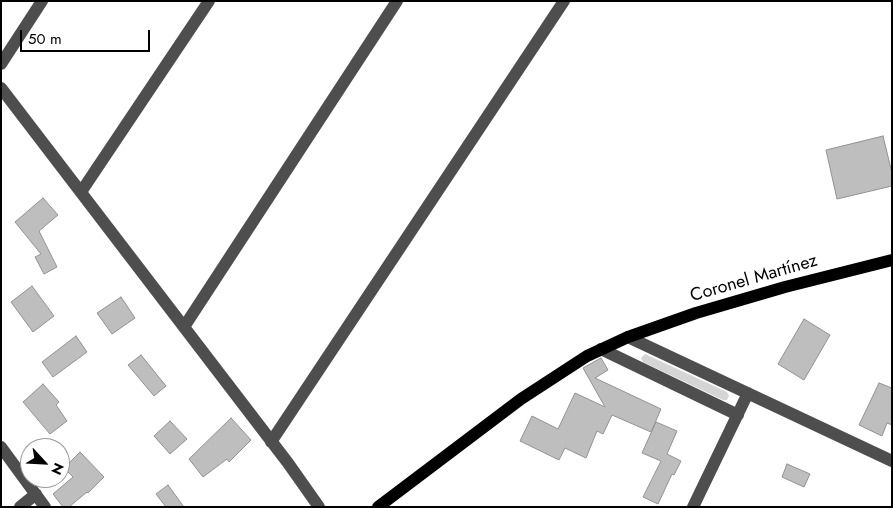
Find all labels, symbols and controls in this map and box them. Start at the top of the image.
scale bar [22,20,152,52]
text: 50 m [28,28,62,50]
street label: Coronel Martínez [688,251,820,307]
north arrow [20,438,70,488]
text: N [46,460,69,478]

